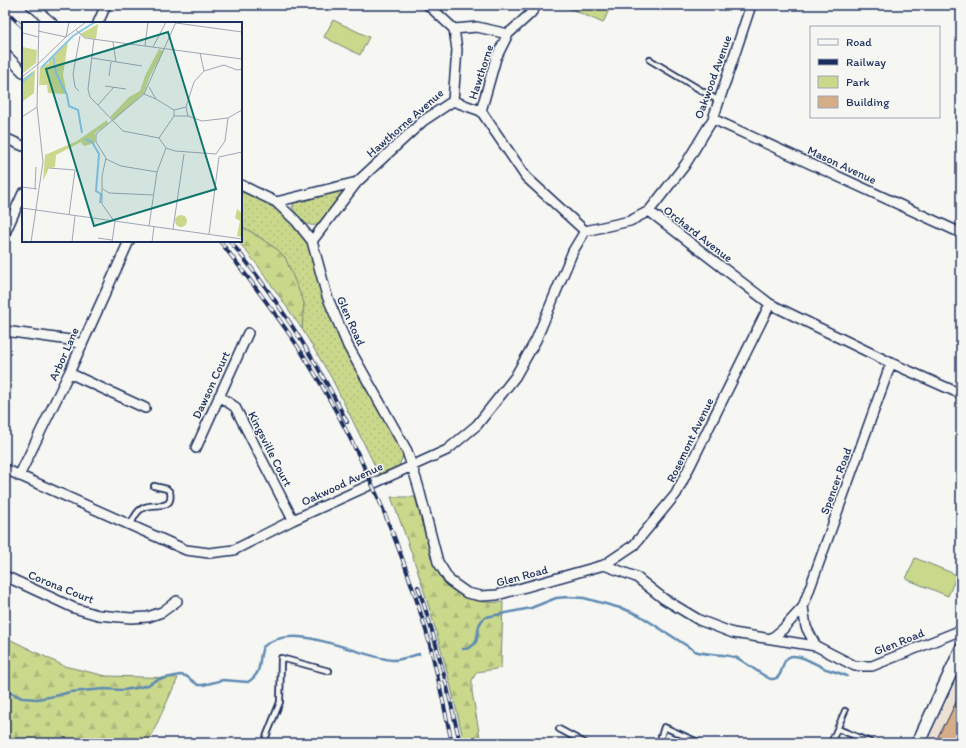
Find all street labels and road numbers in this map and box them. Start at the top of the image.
street label: Oakwood Avenue [691,33,735,121]
street label: Hawthorne [466,43,496,101]
street label: Hawthorne Avenue [364,86,447,160]
street label: Mason Avenue [805,143,879,187]
street label: Orchard Avenue [661,203,735,265]
street label: Glen Road [334,294,368,348]
street label: Arbor Lane [46,325,82,383]
street label: Dawson Court [189,348,233,421]
street label: Rosemont Avenue [663,395,717,485]
street label: Kingsville Court [245,409,295,489]
street label: Spencer Road [817,445,855,516]
street label: Oakwood Avenue [299,459,385,509]
street label: Glen Road [495,562,550,590]
street label: Corona Court [26,567,96,607]
street label: Glen Road [872,625,927,658]

